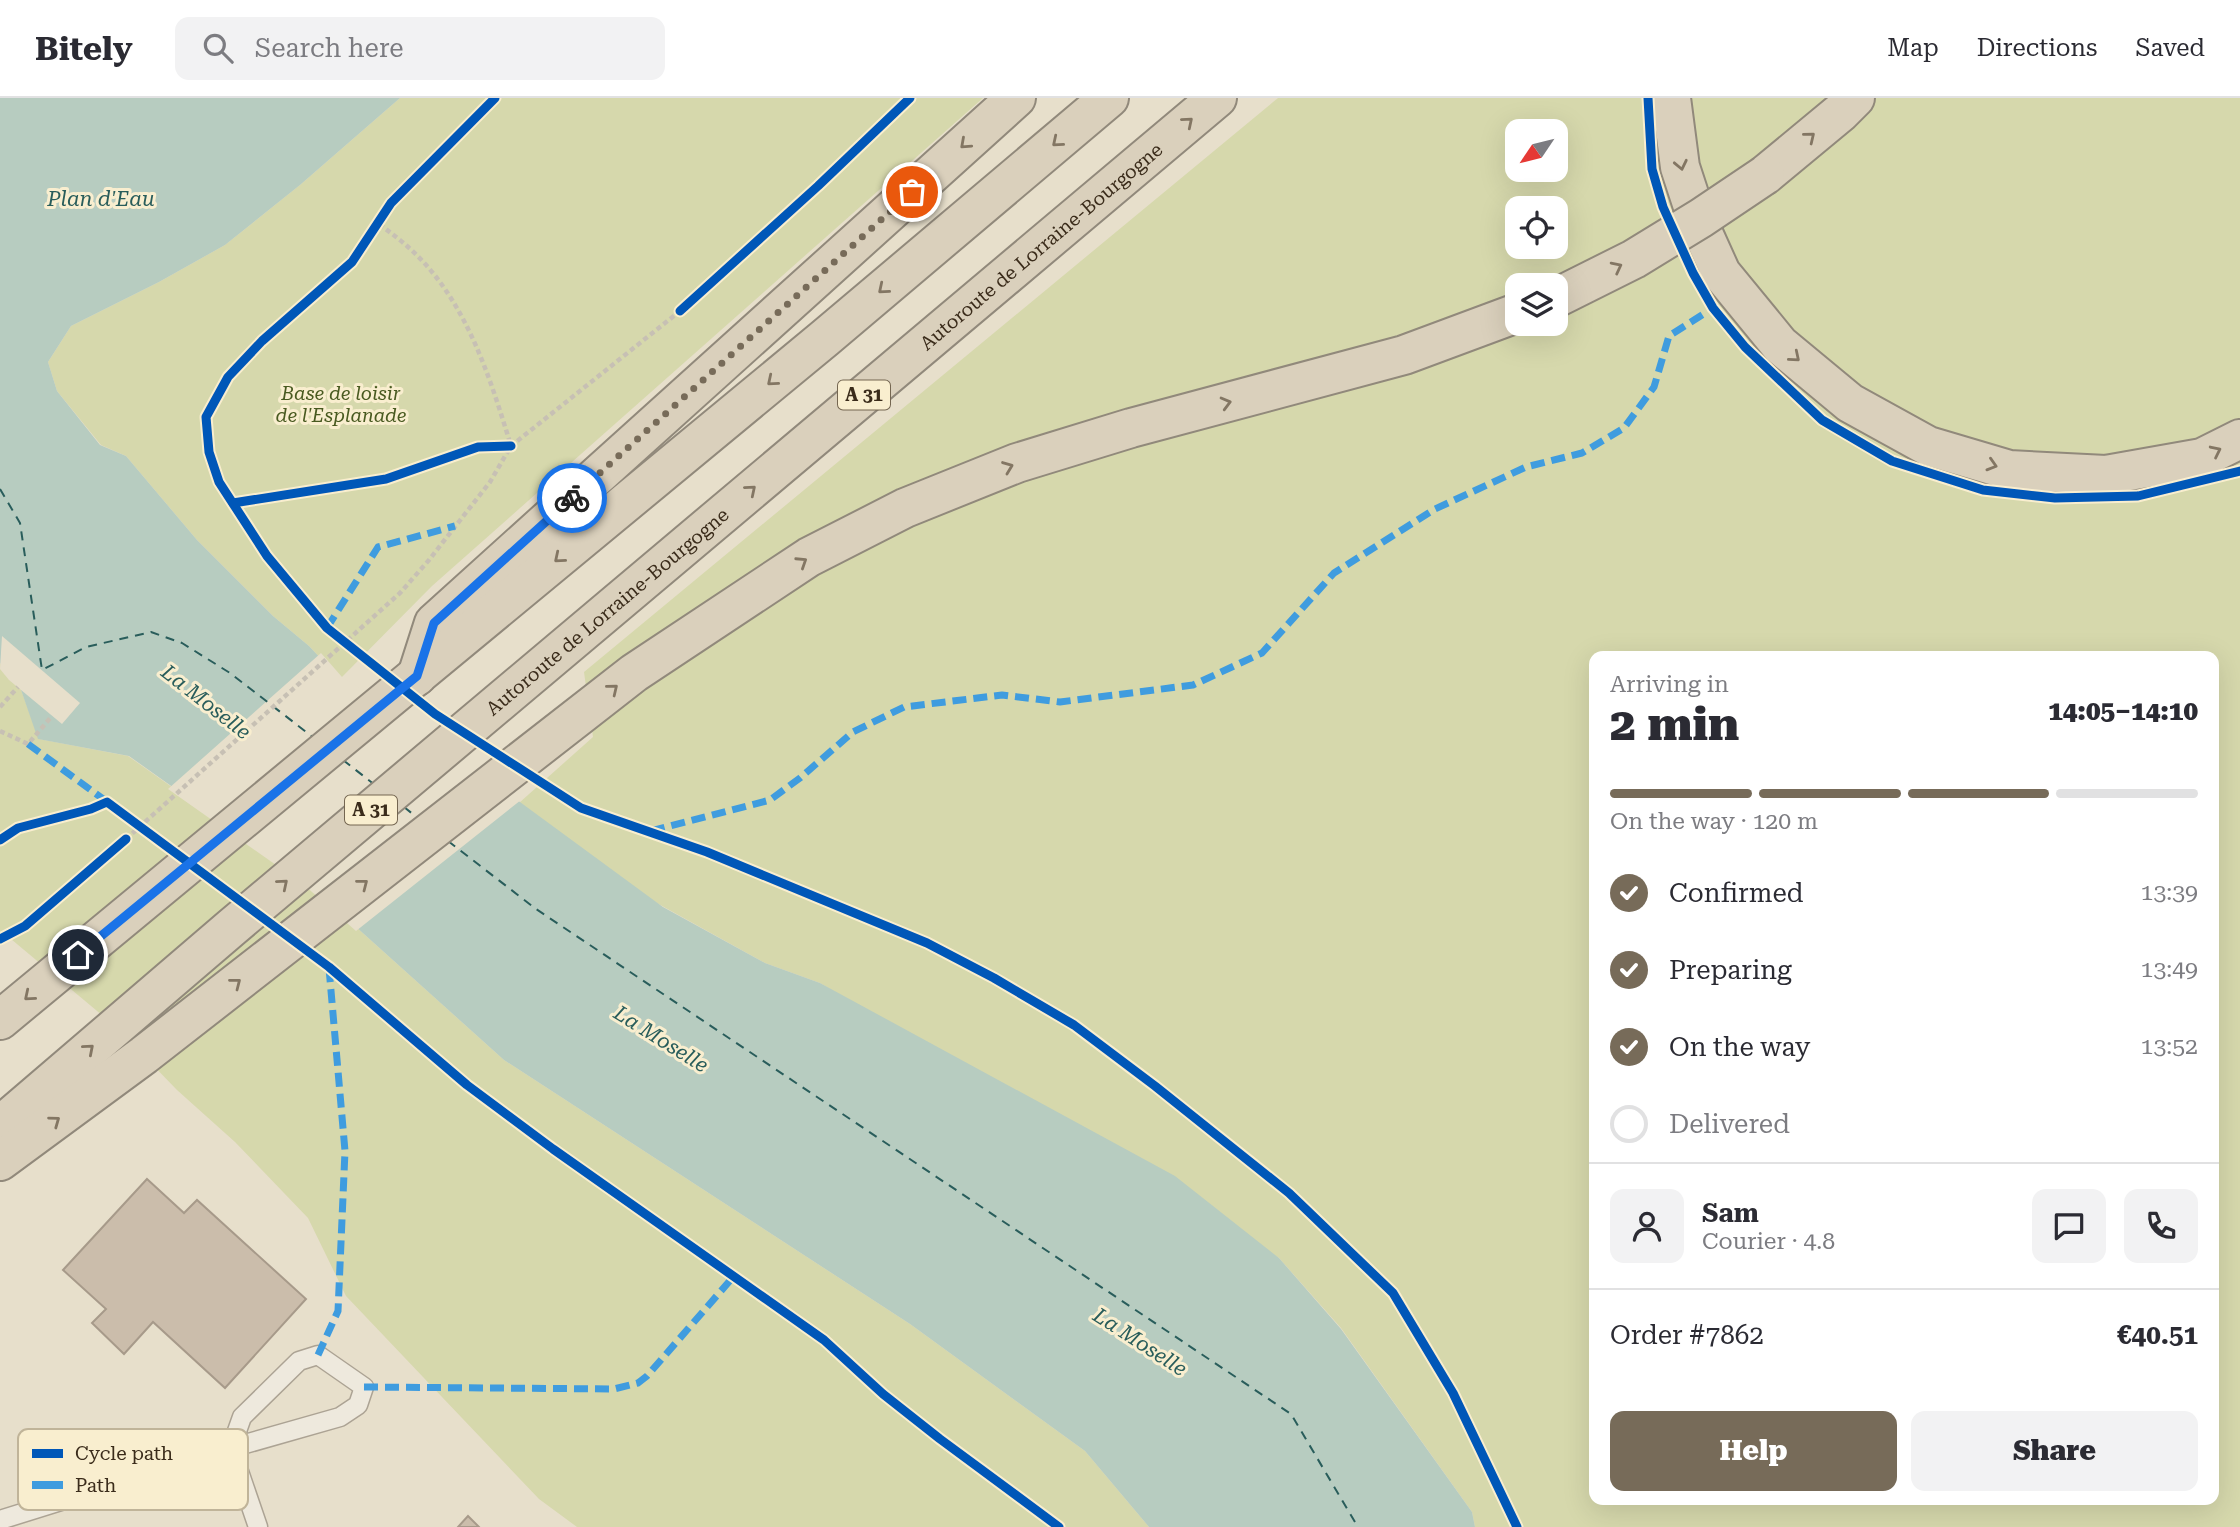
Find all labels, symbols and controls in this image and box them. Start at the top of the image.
search box [175,17,665,80]
text: Bitely [35,29,133,68]
icon: search [199,29,237,67]
text: Search here [255,33,404,63]
text: Map [1887,34,1939,62]
text: Directions [1977,34,2097,62]
text: Saved [2135,34,2205,62]
one-way arrow [1180,118,1192,131]
north arrow [1505,119,1568,182]
map controls [1505,119,1568,336]
one-way arrow [1802,133,1815,145]
one-way arrow [1052,134,1065,146]
one-way arrow [960,136,973,148]
street label: Autoroute de Lorraine-Bourgogne [915,138,1167,355]
one-way arrow [1673,159,1688,171]
pin [882,162,942,222]
icon: bag [893,173,931,211]
water label: Plan d'Eau [46,187,155,211]
button: locate [1505,196,1568,259]
one-way arrow [1610,262,1622,276]
button: layers [1505,273,1568,336]
one-way arrow [878,281,891,293]
one-way arrow [1787,349,1800,362]
one-way arrow [768,373,780,386]
road number: A 31 [838,380,890,410]
park label: Base de loisir de l'Esplanade [276,382,407,427]
one-way arrow [1220,397,1232,411]
one-way arrow [2209,445,2221,459]
one-way arrow [1986,457,1998,472]
one-way arrow [1001,461,1013,475]
courier [537,463,607,533]
icon: bike [553,479,591,517]
one-way arrow [743,486,756,498]
street label: Autoroute de Lorraine-Bourgogne [482,503,734,720]
one-way arrow [555,549,567,562]
one-way arrow [794,557,807,570]
water label: La Moselle [156,659,255,744]
text: Arriving in [1610,671,1729,698]
one-way arrow [606,685,618,698]
text: 14:05–14:10 [2048,696,2198,726]
text: 2 min [1610,697,1739,751]
road number: A 31 [345,796,397,824]
text: On the way · 120 m [1610,808,1818,835]
icon: check [1610,874,1648,912]
text: Confirmed [1669,878,1804,908]
text: 13:39 [2141,879,2198,906]
one-way arrow [275,880,288,892]
one-way arrow [355,880,367,893]
pin [48,925,108,985]
icon: home [59,936,97,974]
icon: check [1610,951,1648,989]
text: Preparing [1669,955,1792,985]
text: 13:49 [2141,956,2198,983]
one-way arrow [228,978,241,991]
one-way arrow [25,988,38,1000]
water label: La Moselle [609,1000,712,1077]
icon: check [1610,1028,1648,1066]
text: On the way [1669,1032,1810,1062]
text: 13:52 [2141,1033,2198,1060]
one-way arrow [80,1045,93,1057]
text: Delivered [1669,1109,1790,1139]
one-way arrow [47,1116,60,1129]
button: person [1610,1189,1684,1263]
button: chat [2032,1189,2106,1263]
button: phone [2124,1189,2198,1263]
text: Sam [1702,1198,1759,1228]
text: Courier · 4.8 [1702,1228,1835,1255]
water label: La Moselle [1088,1302,1191,1381]
text: Order #7862 [1610,1320,1764,1350]
text: €40.51 [2117,1320,2198,1350]
button: Help [1610,1411,1897,1491]
button: Share [1911,1411,2198,1491]
legend [18,1429,248,1510]
text: Cycle path [75,1442,173,1465]
text: Path [75,1474,116,1497]

